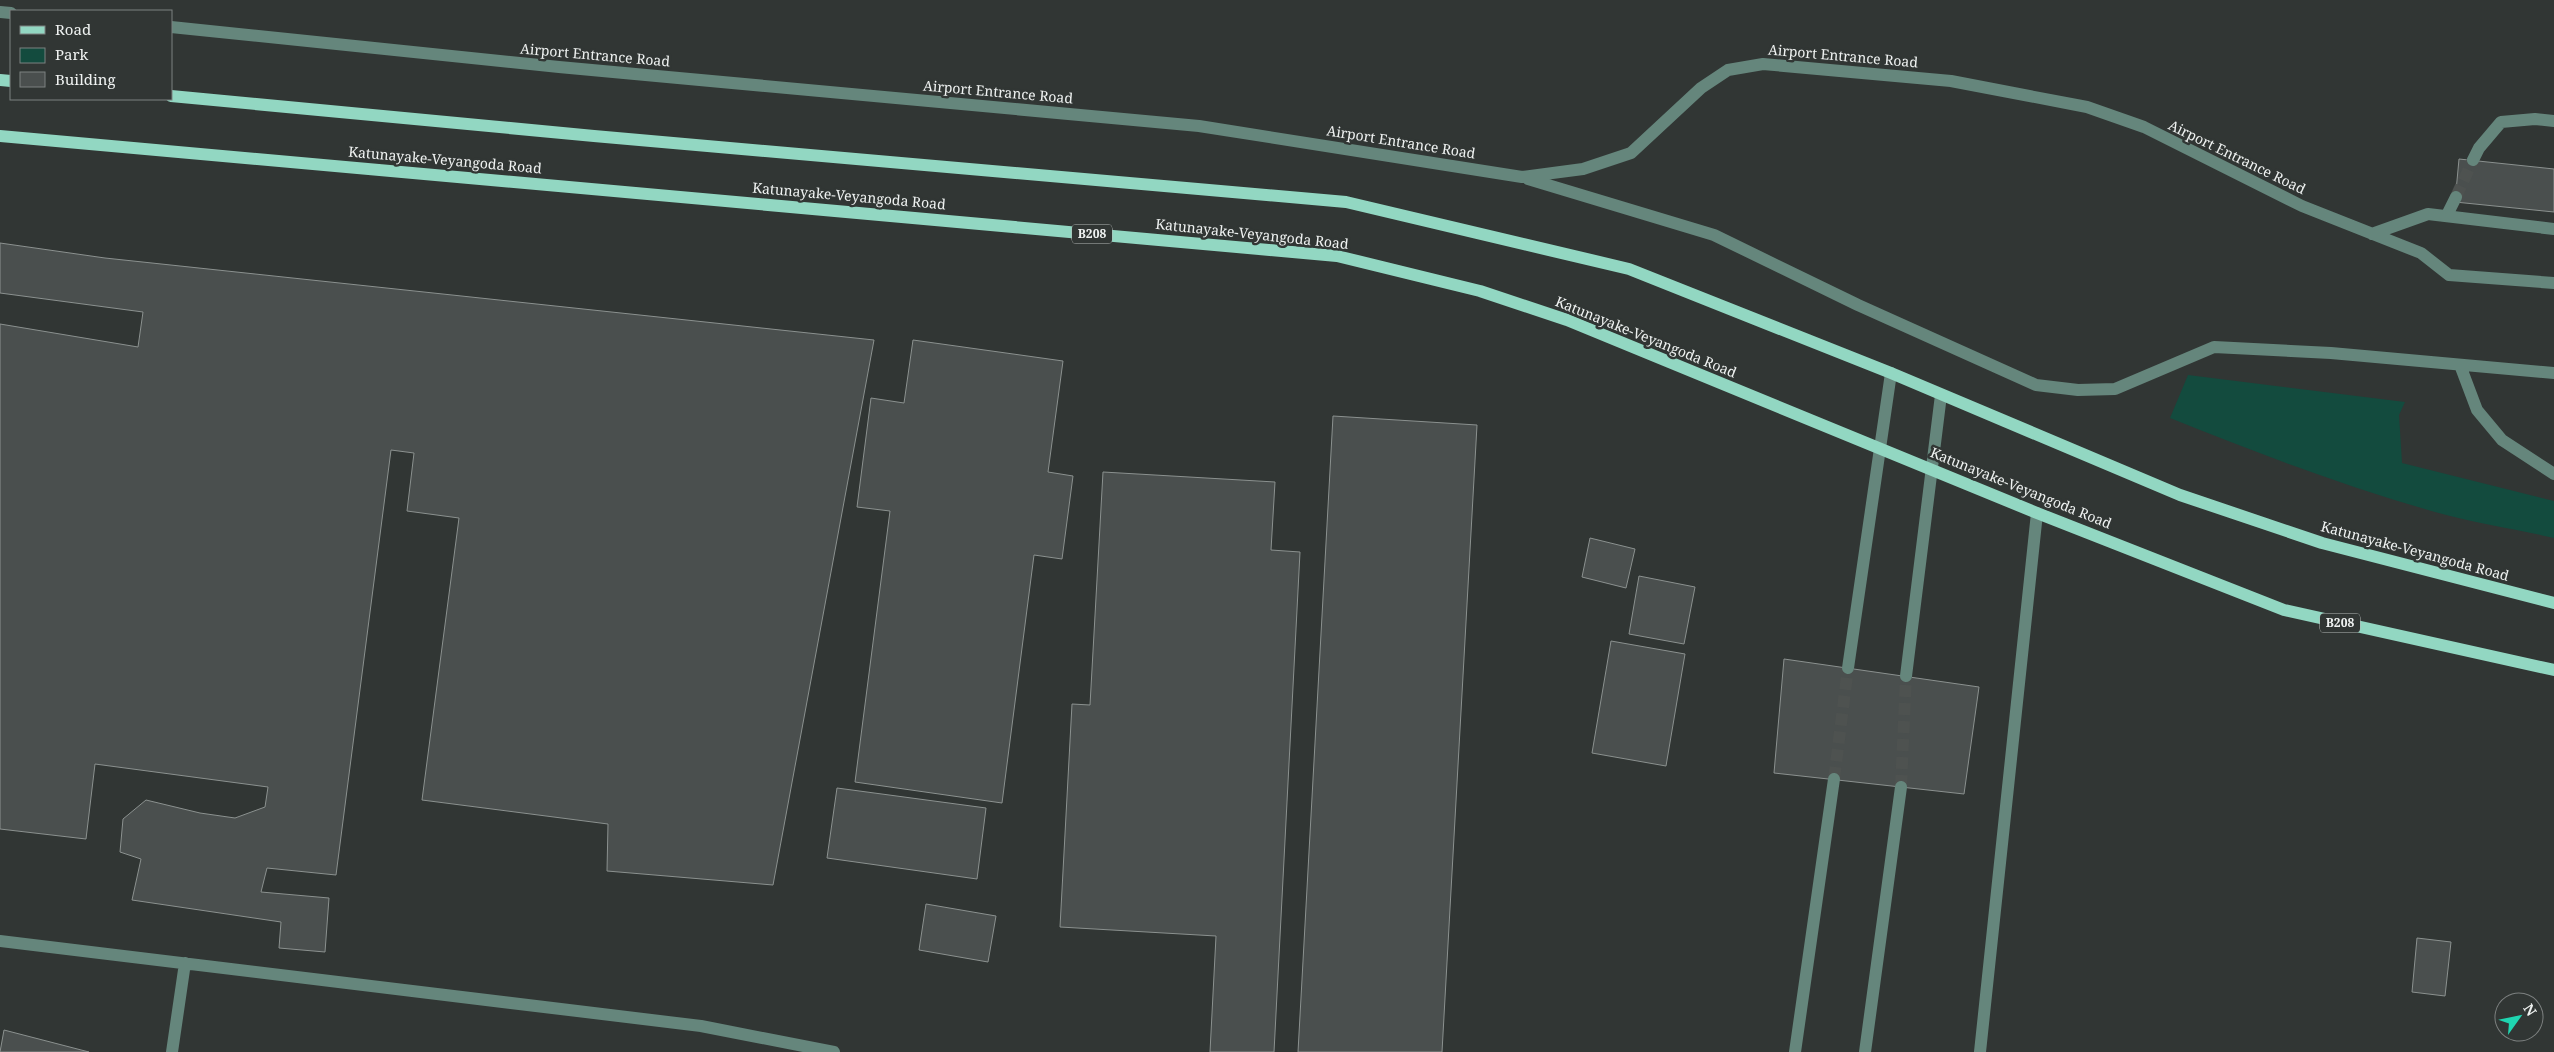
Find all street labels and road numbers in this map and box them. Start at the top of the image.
street label: Airport Entrance Road [519,38,671,71]
street label: Airport Entrance Road [1767,39,1919,72]
street label: Airport Entrance Road [922,75,1074,108]
street label: Airport Entrance Road [2165,115,2309,198]
street label: Airport Entrance Road [1325,120,1477,163]
street label: Katunayake-Veyangoda Road [348,142,543,177]
street label: Katunayake-Veyangoda Road [752,178,947,213]
street label: Katunayake-Veyangoda Road [1155,214,1350,253]
road number: B208 [1072,224,1112,243]
street label: Katunayake-Veyangoda Road [1553,291,1740,382]
street label: Katunayake-Veyangoda Road [1928,442,2115,533]
street label: Katunayake-Veyangoda Road [2319,516,2512,585]
road number: B208 [2320,614,2360,632]

